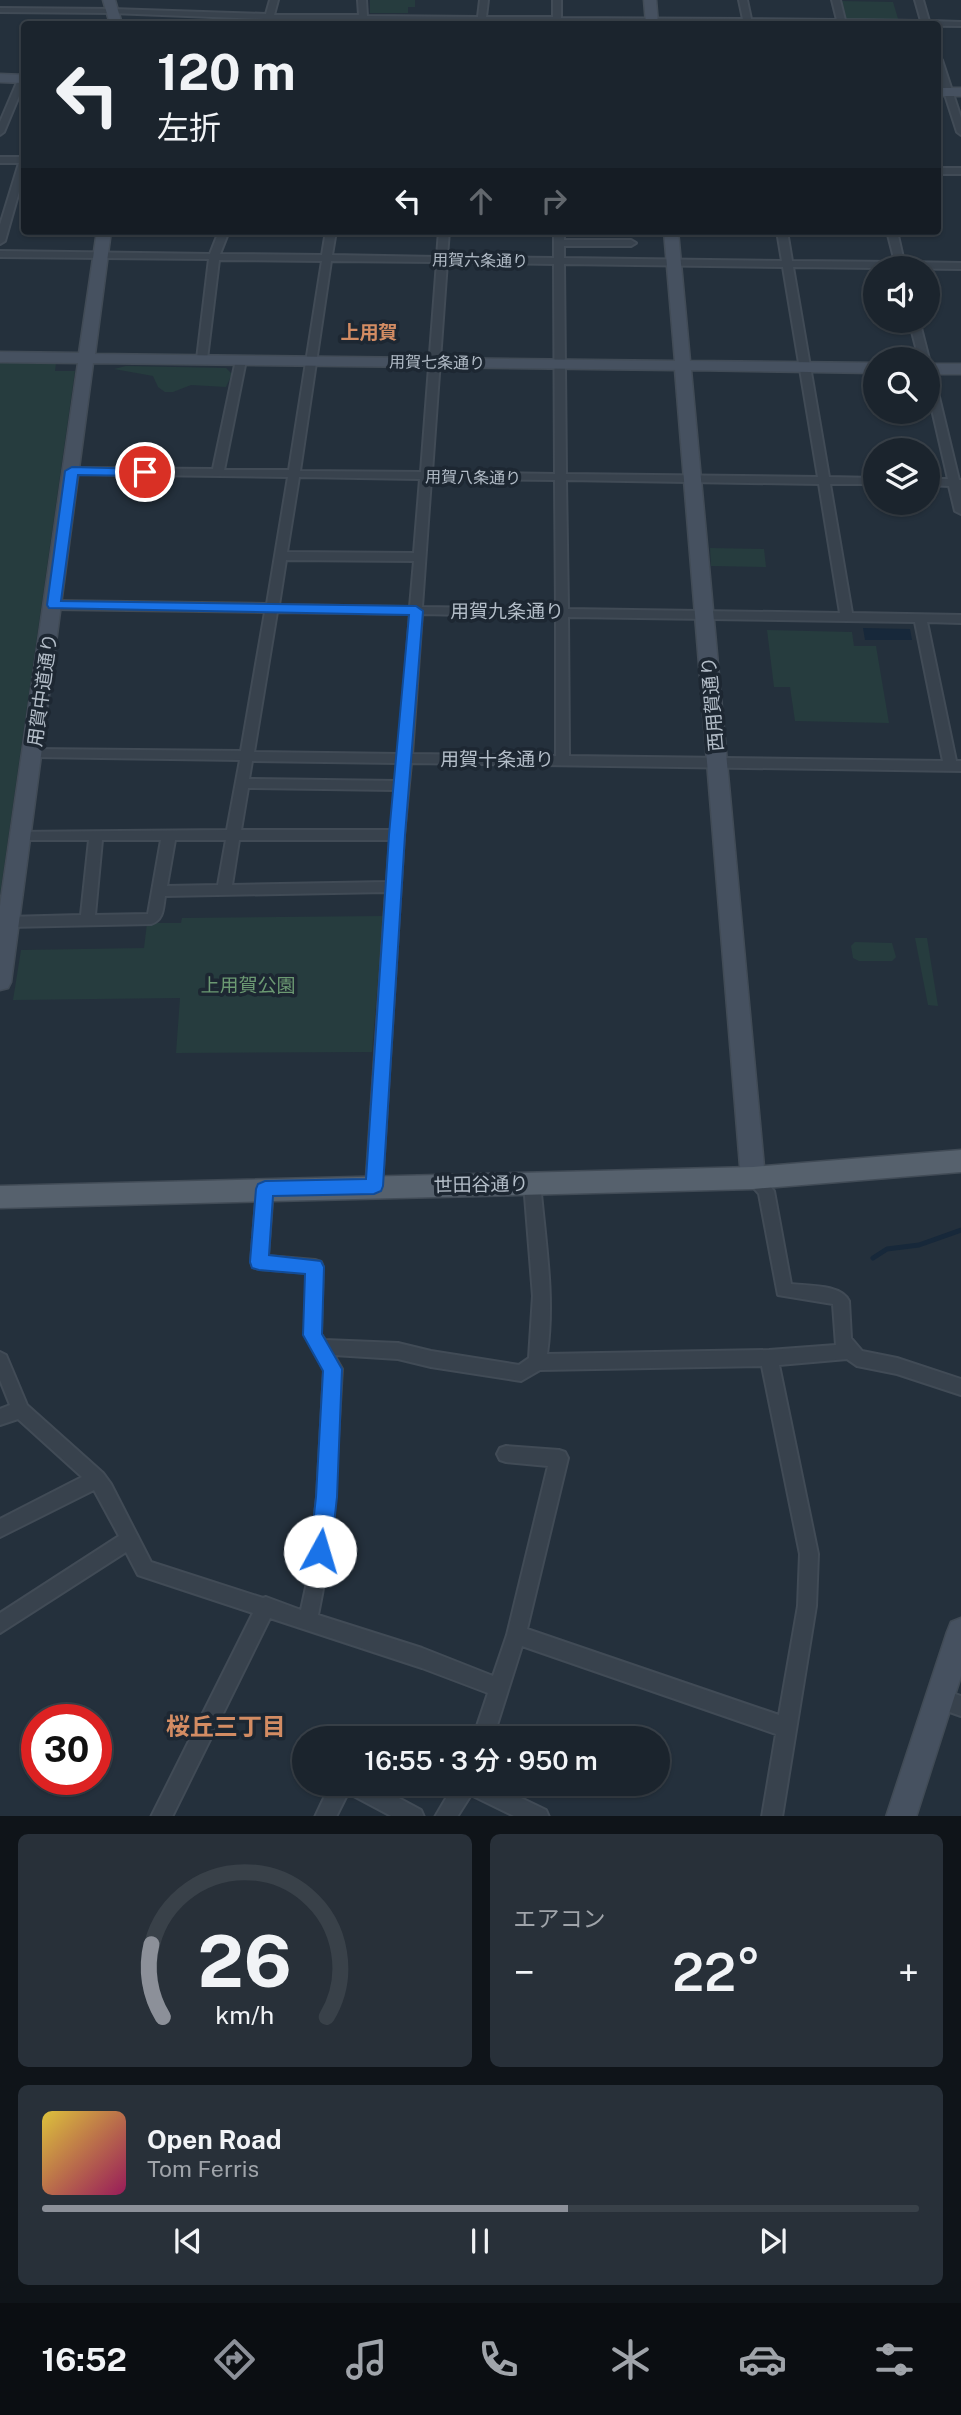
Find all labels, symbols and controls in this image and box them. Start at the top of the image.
text: 120 m [157,43,296,101]
icon: left [42,49,133,140]
text: 左折 [157,109,221,146]
icon: left [389,182,427,220]
icon: ahead [462,182,500,220]
icon: right [535,182,573,220]
street label: 用賀六条通り [432,250,528,271]
map controls [863,256,940,515]
button: sound [863,256,940,333]
district label: 上用賀 [340,321,398,343]
button: search [863,347,940,424]
street label: 用賀七条通り [389,352,485,373]
button: layers [863,438,940,515]
pin [115,442,175,502]
icon: arrive [126,453,164,491]
street label: 用賀八条通り [425,467,521,488]
street label: 用賀九条通り [450,600,564,622]
street label: 用賀中道通り [23,632,61,748]
street label: 西用賀通り [697,656,727,752]
street label: 用賀十条通り [440,748,554,770]
park label: 上用賀公園 [200,974,296,996]
street label: 世田谷通り [433,1172,529,1196]
position arrow [283,1514,357,1588]
speed limit sign: 30 [21,1704,112,1795]
district label: 桜丘三丁目 [166,1712,286,1740]
text: 16:55 · 3 分 · 950 m [364,1745,598,1776]
text: エアコン [514,1905,606,1932]
text: 26 [198,1918,292,2003]
text: 22° [672,1942,761,2003]
text: − [514,1950,535,1995]
text: + [898,1950,919,1995]
text: km/h [215,1999,274,2029]
text: Open Road [147,2124,282,2155]
text: Tom Ferris [147,2155,259,2182]
icon: previous [169,2222,207,2260]
icon: pause [461,2222,499,2260]
icon: next [754,2222,792,2260]
icon: directions [210,2335,259,2384]
icon: music [342,2335,391,2384]
icon: phone [474,2335,523,2384]
icon: climate [606,2335,655,2384]
icon: car [738,2335,787,2384]
icon: filters [870,2335,919,2384]
text: 16:52 [42,2341,127,2378]

